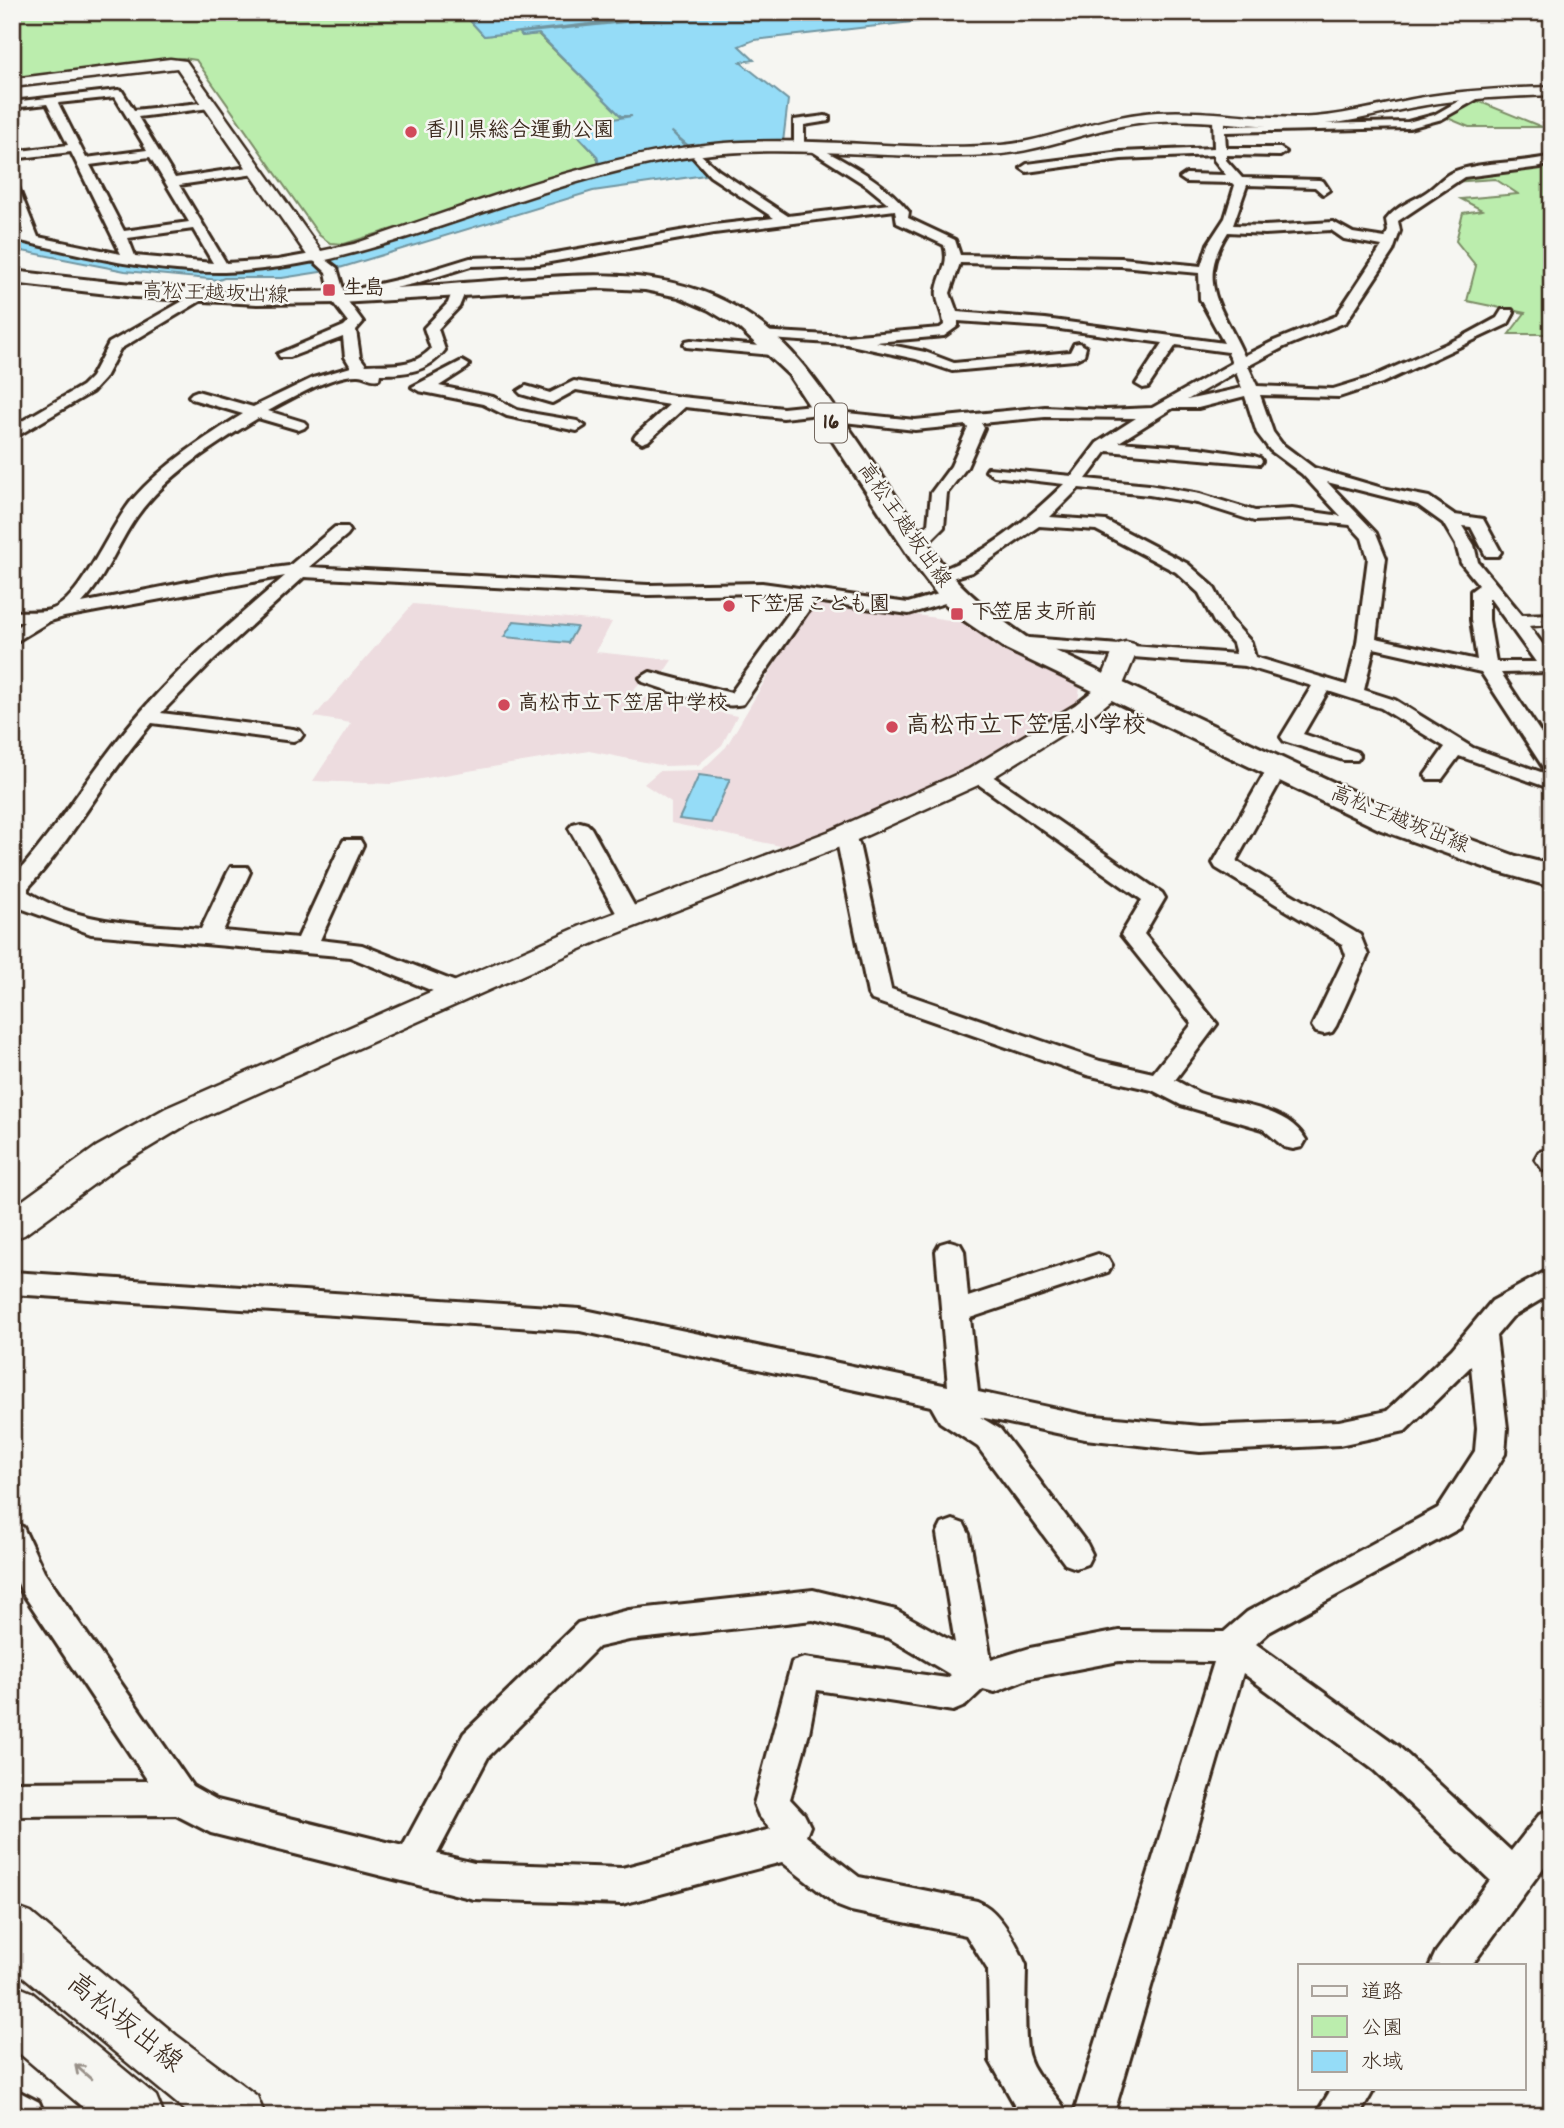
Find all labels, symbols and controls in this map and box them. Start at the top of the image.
place label: 香川県総合運動公園 [425,117,614,147]
marker: 香川県総合運動公園 [403,124,419,140]
place label: 生島 [343,275,385,305]
street label: 高松王越坂出線 [141,277,289,313]
marker: 生島 [321,282,337,298]
road number: 16 [815,404,847,442]
street label: 高松王越坂出線 [849,457,957,595]
place label: 下笠居こども園 [743,591,890,621]
marker: 下笠居こども園 [721,598,737,614]
place label: 下笠居支所前 [971,599,1097,629]
marker: 下笠居支所前 [949,606,965,622]
place label: 高松市立下笠居中学校 [518,690,728,720]
marker: 高松市立下笠居中学校 [496,697,512,713]
place label: 高松市立下笠居小学校 [906,710,1146,744]
marker: 高松市立下笠居小学校 [884,719,900,735]
street label: 高松王越坂出線 [1325,780,1473,862]
legend [1298,1964,1526,2090]
street label: 高松坂出線 [56,1965,190,2085]
text: 道路 [1361,1979,1403,2009]
text: 公園 [1361,2015,1403,2045]
text: 水域 [1361,2049,1403,2079]
one-way arrow [75,2064,92,2081]

